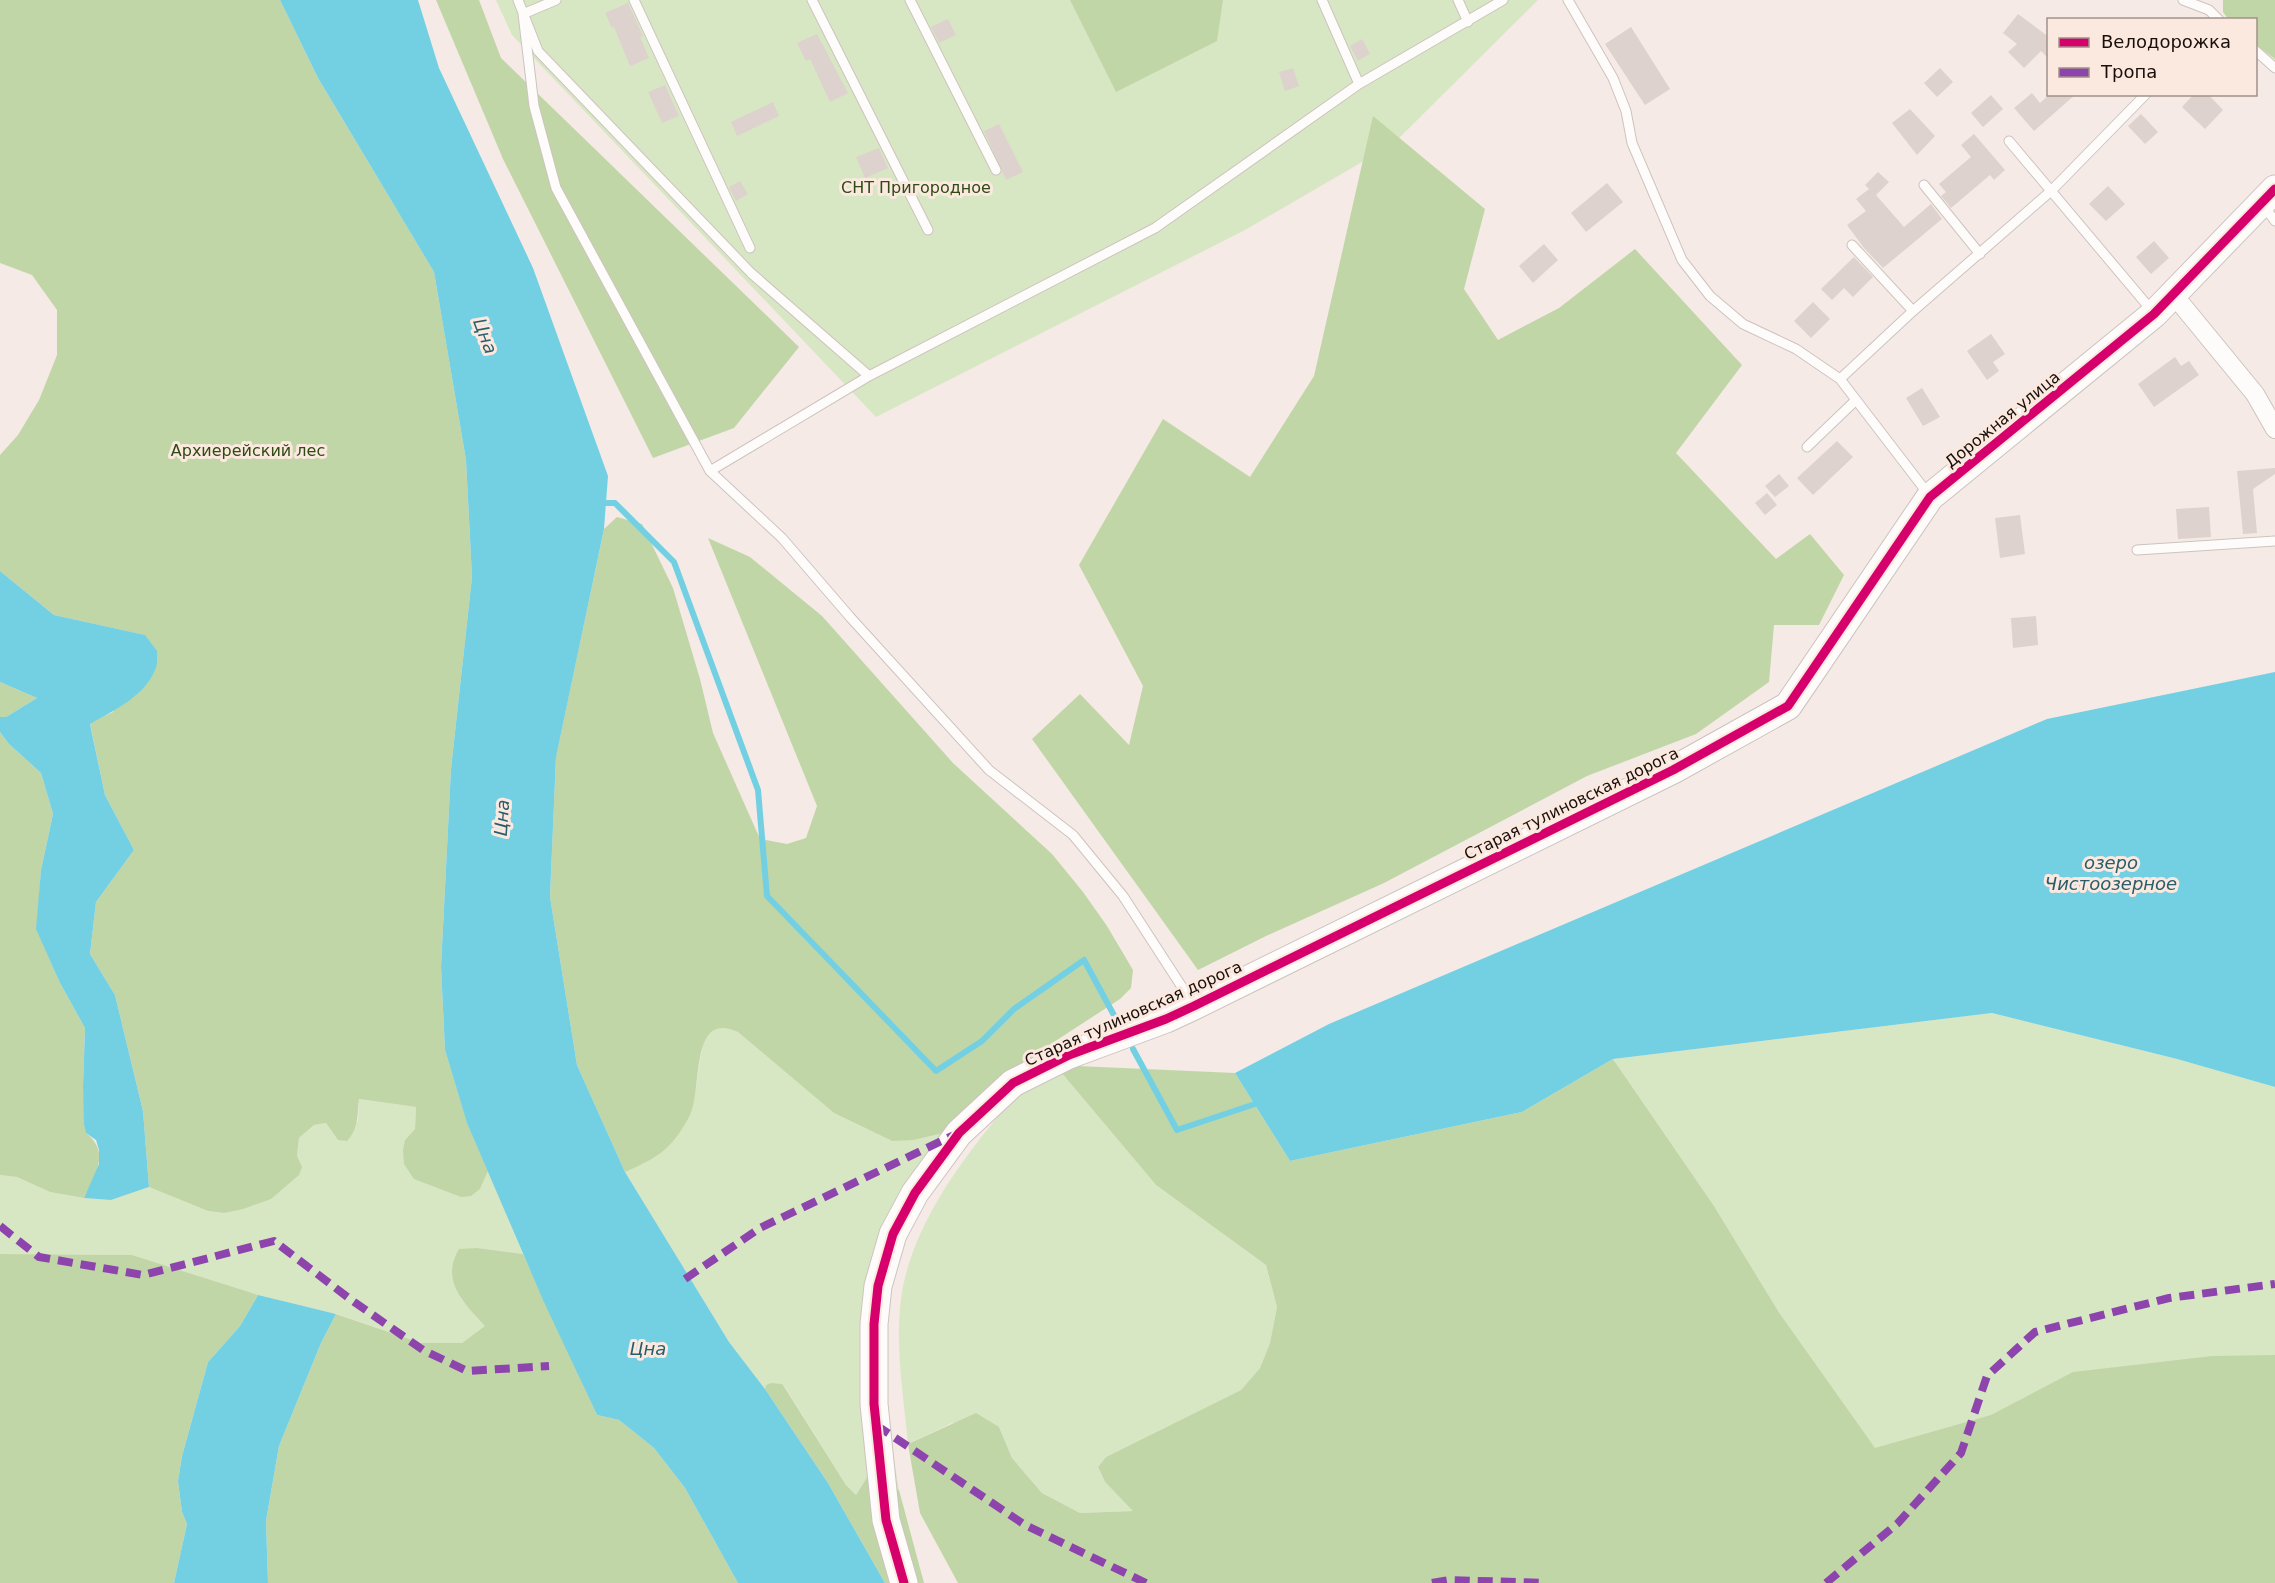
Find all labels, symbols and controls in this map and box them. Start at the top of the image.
legend [2047,18,2257,96]
text: Велодорожка [2101,31,2231,52]
text: Тропа [2100,61,2157,82]
park label: СНТ Пригородное [841,178,991,197]
water label: Цна [469,315,502,357]
street label: Дорожная улица [1941,367,2064,472]
park label: Архиерейский лес [171,441,325,460]
street label: Старая тулиновская дорога [1461,743,1681,864]
water label: Цна [490,799,513,837]
water label: озеро Чистоозерное [2045,852,2177,894]
street label: Старая тулиновская дорога [1022,957,1245,1070]
water label: Цна [630,1338,666,1359]

